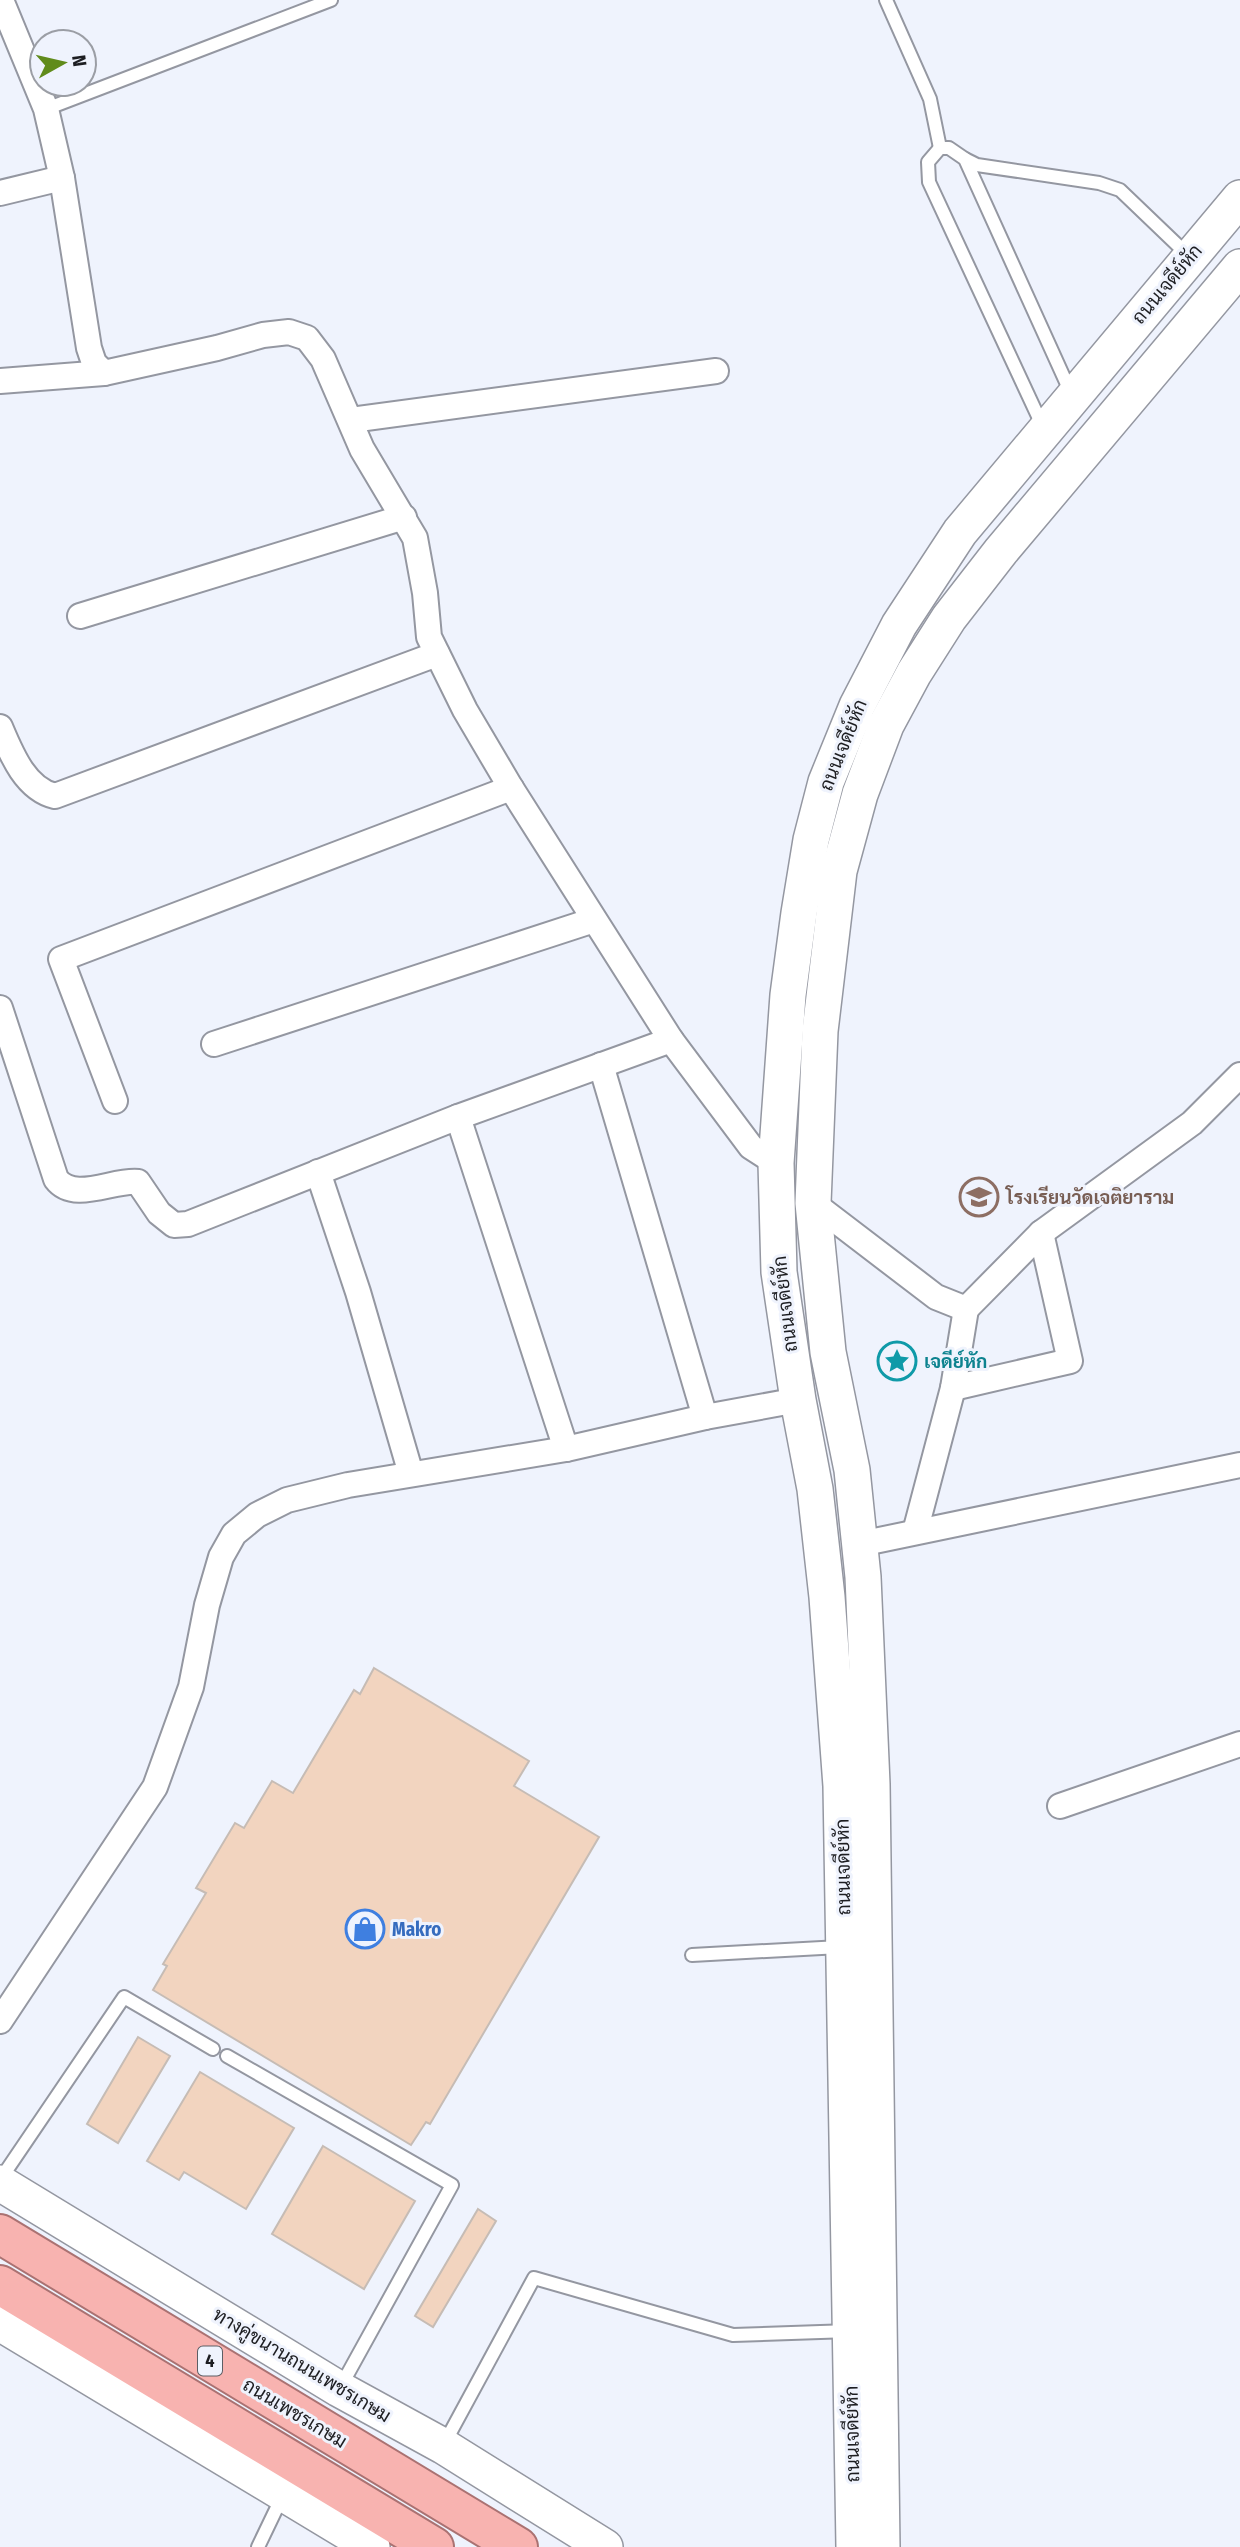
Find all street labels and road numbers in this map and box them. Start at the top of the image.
street label: ถนนเจดีย์หัก [1126,239,1207,328]
street label: ถนนเจดีย์หัก [813,695,872,794]
street label: ถนนเจดีย์หัก [767,1255,802,1354]
street label: ถนนเจดีย์หัก [830,1818,855,1916]
street label: ทางคู่ขนานถนนเพชรเกษม [209,2303,395,2427]
road number: 4 [198,2346,222,2376]
street label: ถนนเพชรเกษม [239,2373,351,2453]
street label: ถนนเจดีย์หัก [839,2385,864,2483]

